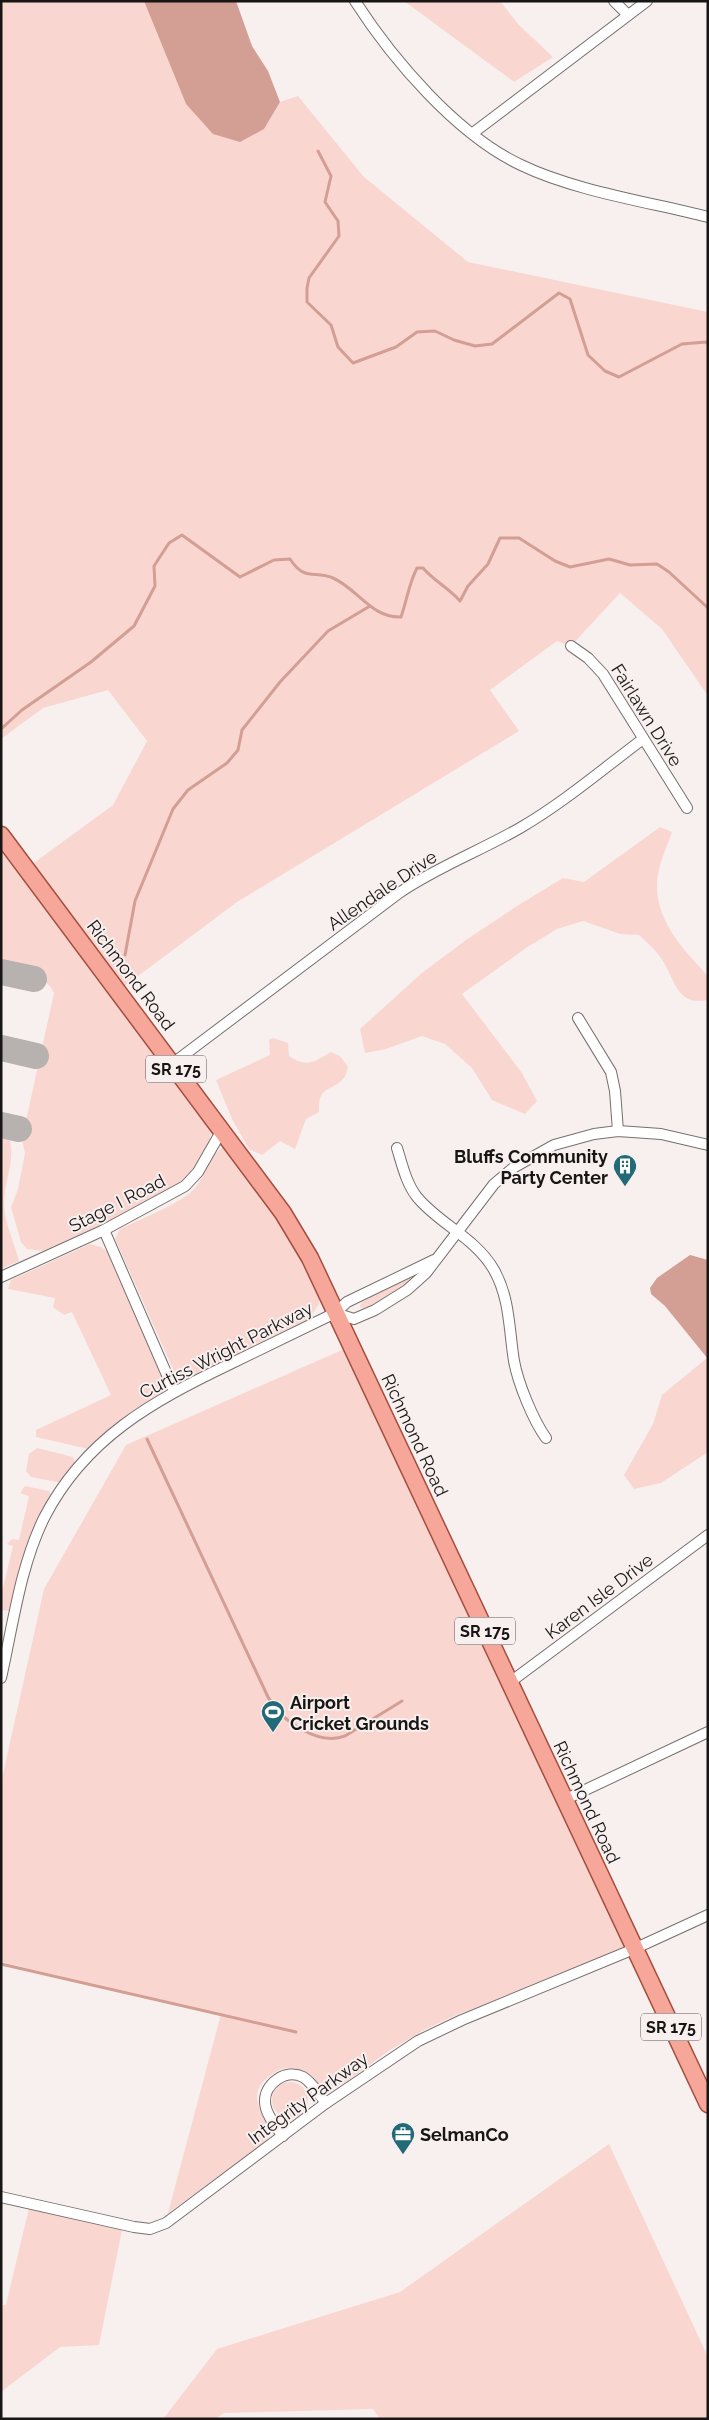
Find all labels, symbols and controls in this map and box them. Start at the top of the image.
street label: Fairlawn Drive [607,660,687,770]
street label: Allendale Drive [323,846,441,934]
street label: Richmond Road [83,916,179,1034]
road number: SR 175 [146,1056,206,1082]
place label: Bluffs Community Party Center [454,1146,608,1188]
building icon: Bluffs Community Party Center [612,1153,638,1187]
street label: Stage I Road [65,1170,169,1236]
street label: Curtiss Wright Parkway [136,1297,316,1403]
street label: Richmond Road [377,1370,453,1500]
street label: Karen Isle Drive [541,1549,657,1643]
road number: SR 175 [455,1618,515,1644]
place label: Airport Cricket Grounds [290,1692,429,1734]
sports icon: Airport Cricket Grounds [260,1699,286,1733]
street label: Richmond Road [549,1737,625,1867]
road number: SR 175 [641,2014,701,2040]
street label: Integrity Parkway [244,2047,372,2149]
office icon: SelmanCo [390,2121,416,2155]
place label: SelmanCo [420,2124,509,2145]

